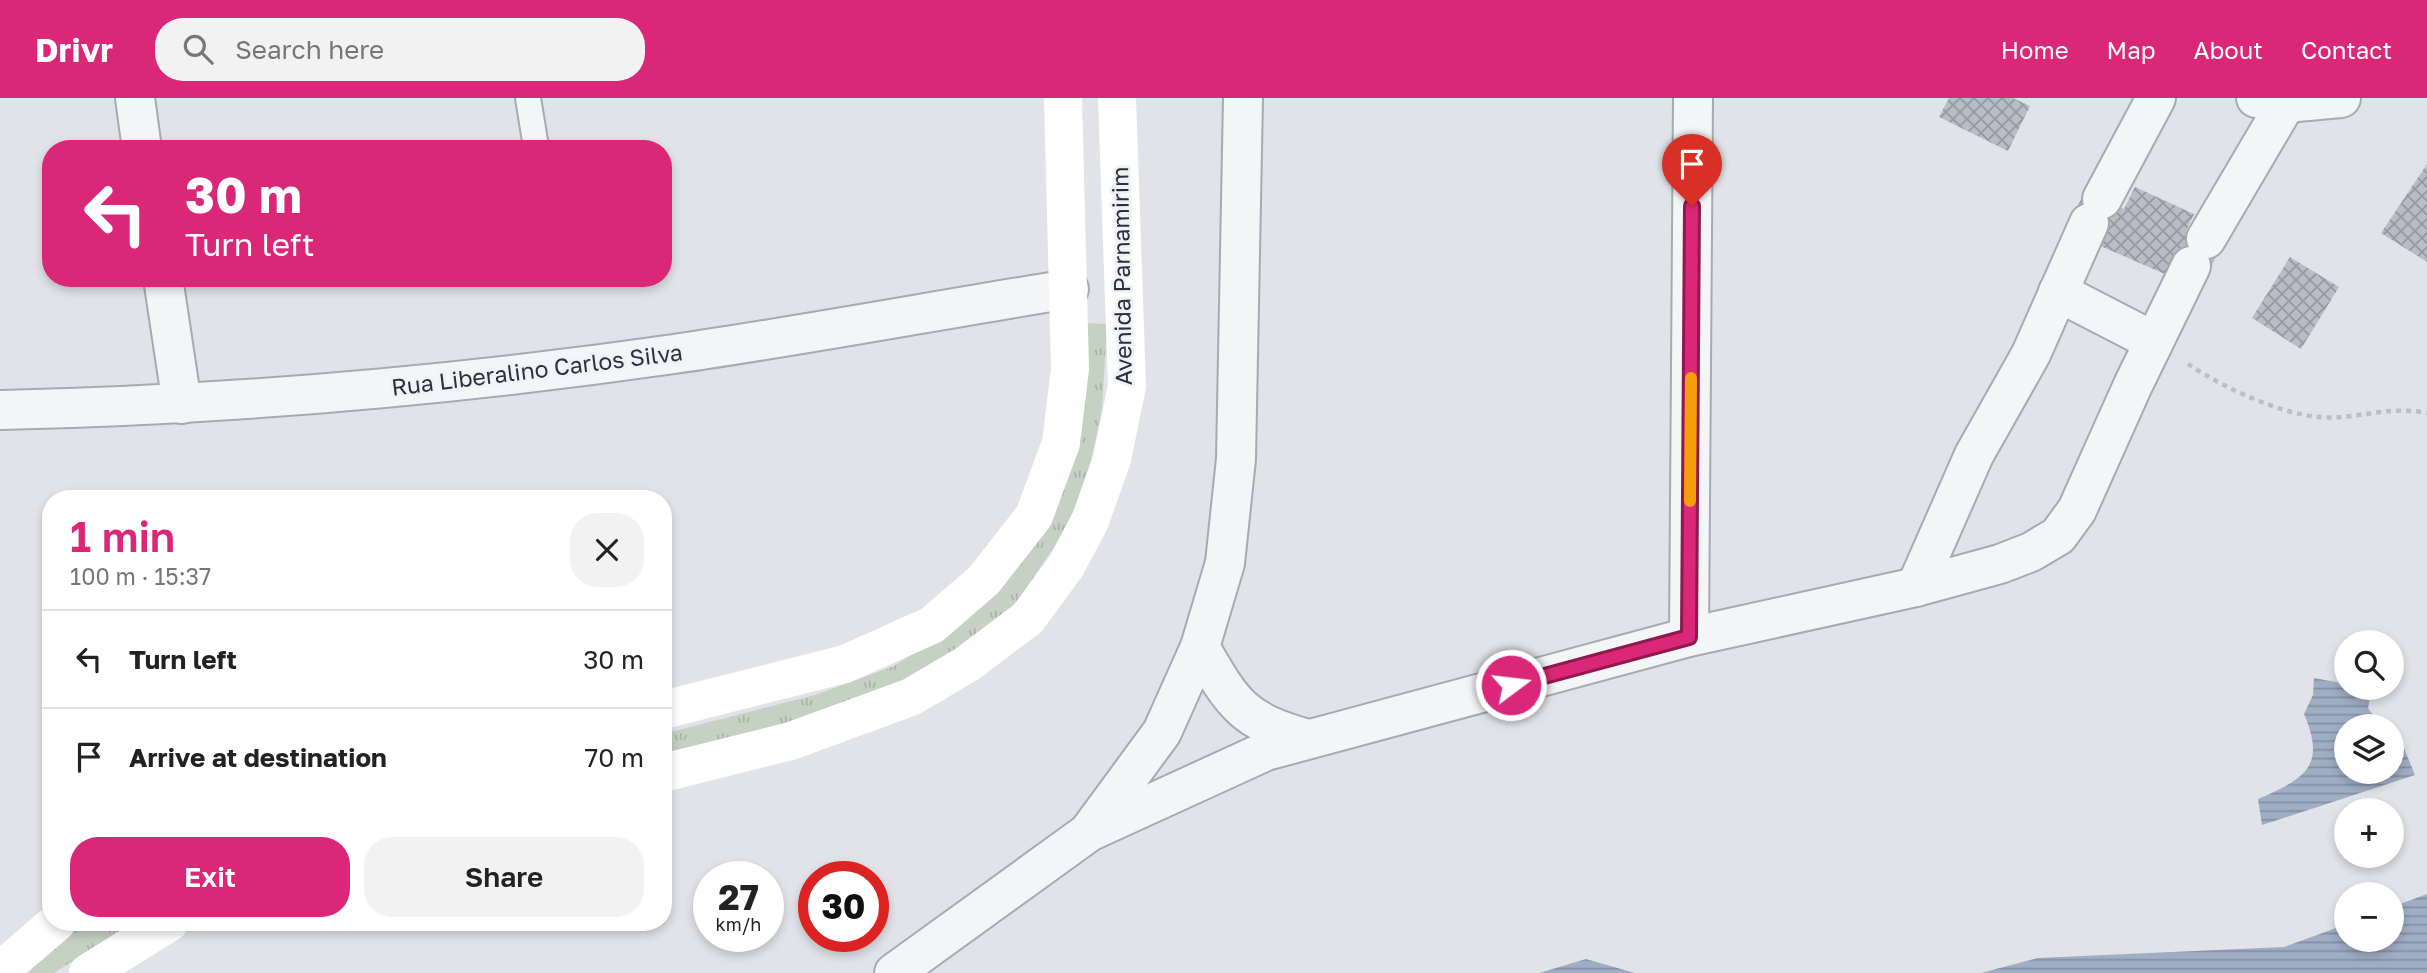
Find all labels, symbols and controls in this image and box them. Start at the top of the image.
search box [155,18,645,81]
text: Drivr [35,30,113,69]
icon: search [179,30,217,68]
text: Search here [235,34,384,65]
text: Home [2001,35,2069,64]
text: Map [2107,35,2156,64]
text: About [2194,35,2263,64]
text: Contact [2301,35,2392,64]
pin [1662,134,1722,206]
icon: arrive [1673,145,1711,183]
text: 30 m [185,165,302,224]
street label: Avenida Parnamirim [1105,166,1137,386]
icon: left [70,168,161,259]
text: Turn left [185,225,314,263]
street label: Rua Liberalino Carlos Silva [390,337,684,401]
text: 1 min [70,511,175,561]
button: close [570,513,644,587]
text: 100 m · 15:37 [70,562,211,590]
map controls [2334,630,2404,952]
button: search [2334,630,2404,700]
icon: left [70,640,108,678]
text: Turn left [129,644,237,675]
text: 30 m [583,644,644,675]
position arrow [1474,648,1548,722]
button: layers [2334,714,2404,784]
icon: arrive [70,738,108,776]
text: Arrive at destination [129,742,387,773]
text: 70 m [585,742,644,773]
button: + [2334,798,2404,868]
button: Exit [70,837,350,917]
button: Share [364,837,644,917]
speed limit sign: 30 [798,861,889,952]
text: 27 [718,876,759,918]
button: − [2334,882,2404,952]
text: km/h [716,913,761,935]

